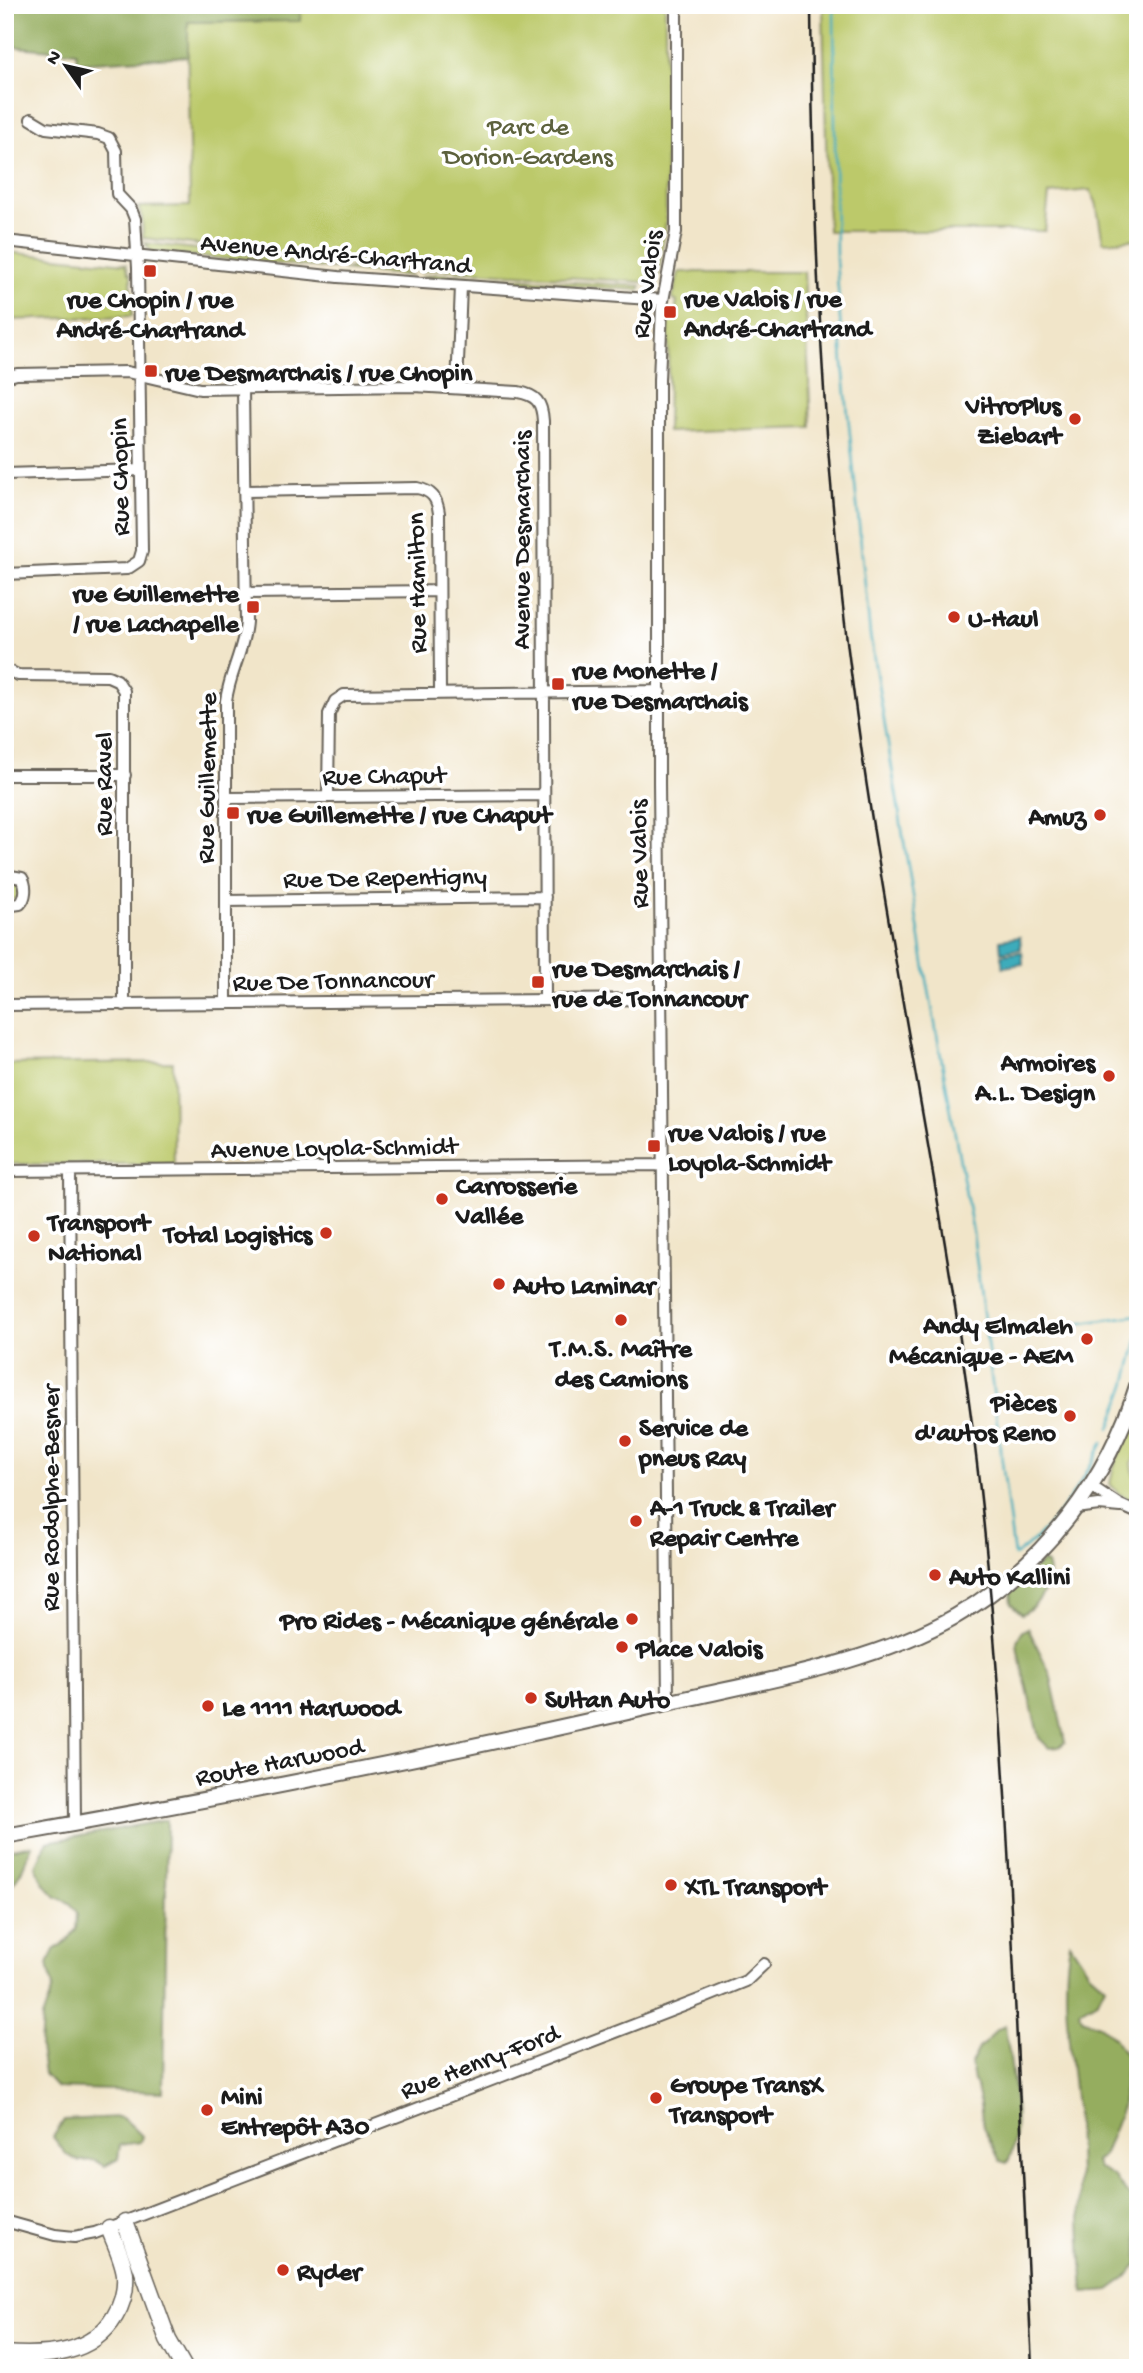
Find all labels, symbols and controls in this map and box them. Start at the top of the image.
north arrow [32,32,102,102]
text: N [42,47,68,70]
park label: Parc de Dorion-Gardens [441,114,614,175]
street label: Rue Valois [627,227,672,340]
street label: Avenue André-Chartrand [199,229,474,284]
marker: rue Chopin / rue André-Chartrand [142,263,158,279]
place label: rue Valois / rue André-Chartrand [683,286,874,347]
place label: rue Chopin / rue André-Chartrand [55,287,246,348]
marker: rue Valois / rue André-Chartrand [662,304,678,320]
place label: rue Desmarchais / rue Chopin [164,360,473,391]
marker: rue Desmarchais / rue Chopin [143,363,159,379]
place label: VitroPlus Ziebart [965,393,1063,454]
marker: VitroPlus Ziebart [1067,411,1083,427]
street label: Rue Chopin [106,417,139,536]
street label: Avenue Desmarchais [509,429,540,649]
street label: Rue Hamilton [403,512,436,654]
place label: rue Guillemette / rue Lachapelle [71,581,241,642]
marker: rue Guillemette / rue Lachapelle [245,599,261,615]
place label: U-Haul [968,606,1039,637]
marker: U-Haul [946,609,962,625]
place label: rue Monette / rue Desmarchais [571,658,749,719]
marker: rue Monette / rue Desmarchais [550,676,566,692]
street label: Rue Guillemette [193,692,226,864]
street label: Rue Ravel [91,732,122,836]
street label: Rue Chaput [322,762,448,795]
street label: Rue Valois [625,798,658,909]
place label: rue Guillemette / rue Chaput [246,802,554,833]
place label: Amuz [1028,804,1088,835]
marker: rue Guillemette / rue Chaput [225,805,241,821]
marker: Amuz [1092,807,1108,823]
street label: Rue De Repentigny [283,863,487,898]
place label: rue Desmarchais / rue de Tonnancour [551,956,749,1017]
street label: Rue De Tonnancour [232,966,436,1001]
marker: rue Desmarchais / rue de Tonnancour [530,974,546,990]
place label: Armoires A.L. Design [974,1050,1096,1111]
marker: Armoires A.L. Design [1101,1068,1117,1084]
place label: rue Valois / rue Loyola-Schmidt [667,1120,833,1181]
street label: Avenue Loyola-Schmidt [210,1133,460,1168]
marker: rue Valois / rue Loyola-Schmidt [646,1138,662,1154]
place label: Carrosserie Vallée [455,1173,579,1234]
marker: Carrosserie Vallée [434,1191,450,1207]
place label: Transport National [46,1210,152,1271]
place label: Total Logistics [162,1222,313,1253]
marker: Total Logistics [318,1225,334,1241]
marker: Transport National [26,1228,42,1244]
place label: Auto Laminar [512,1273,658,1304]
marker: Auto Laminar [491,1276,507,1292]
marker: T.M.S. Maître des Camions [613,1312,629,1328]
place label: Andy Elmaleh Mécanique - AEM [889,1313,1074,1374]
marker: Andy Elmaleh Mécanique - AEM [1079,1331,1095,1347]
place label: T.M.S. Maître des Camions [548,1336,694,1397]
street label: Rue Rodolphe-Besner [38,1382,69,1611]
place label: Pièces d'autos Reno [915,1390,1057,1451]
marker: Pièces d'autos Reno [1062,1408,1078,1424]
place label: Service de pneus Ray [638,1415,749,1476]
marker: Service de pneus Ray [617,1433,633,1449]
place label: A-1 Truck & Trailer Repair Centre [649,1495,837,1556]
marker: A-1 Truck & Trailer Repair Centre [628,1513,644,1529]
place label: Auto Kallini [948,1564,1071,1595]
marker: Auto Kallini [927,1567,943,1583]
place label: Pro Rides - Mécanique générale [278,1608,620,1639]
marker: Pro Rides - Mécanique générale [624,1611,640,1627]
place label: Place Valois [634,1636,764,1667]
marker: Place Valois [614,1639,630,1655]
place label: Sultan Auto [545,1687,671,1718]
marker: Sultan Auto [523,1690,539,1706]
place label: Le 1111 Harwood [222,1695,403,1726]
marker: Le 1111 Harwood [200,1698,216,1714]
street label: Route Harwood [193,1733,368,1796]
place label: XTL Transport [684,1874,829,1905]
marker: XTL Transport [663,1877,679,1893]
street label: Rue Henry-Ford [397,2019,566,2109]
place label: Groupe TransX Transport [668,2072,825,2133]
place label: Mini Entrepôt A30 [221,2084,370,2145]
marker: Groupe TransX Transport [648,2090,664,2106]
marker: Mini Entrepôt A30 [199,2102,215,2118]
place label: Ryder [296,2259,364,2290]
marker: Ryder [275,2262,291,2278]

